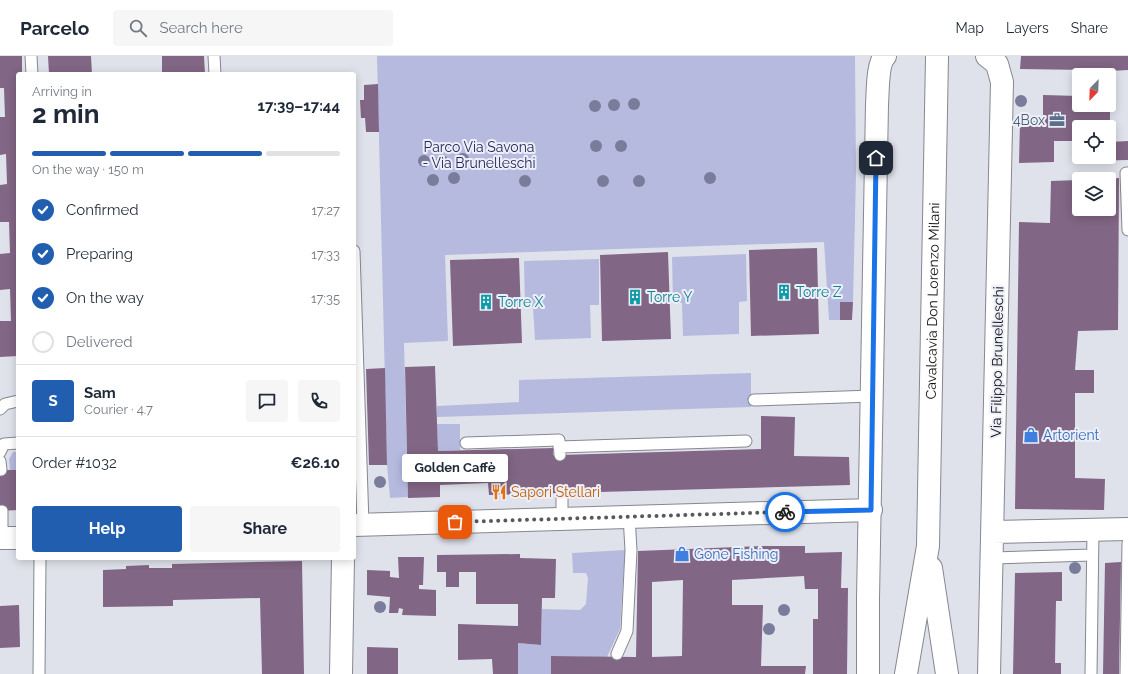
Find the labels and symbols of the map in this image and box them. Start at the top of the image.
north arrow [1072,68,1116,112]
office icon: 4Box [1048,111,1066,129]
place label: 4Box [1013,112,1045,128]
park label: Parco Via Savona - Via Brunelleschi [422,139,536,171]
pin [859,141,893,175]
street label: Cavalcavia Don Lorenzo Milani [923,202,942,399]
building icon: Torre Z [775,283,793,301]
place label: Torre Z [796,284,842,300]
street label: Via Filippo Brunelleschi [988,286,1006,438]
building icon: Torre Y [626,288,644,306]
place label: Torre Y [647,289,692,305]
building icon: Torre X [477,293,495,311]
place label: Torre X [498,294,544,310]
shop icon: Artorient [1022,426,1040,444]
place label: Artorient [1043,427,1100,443]
callout: Golden Caffè [402,454,508,482]
restaurant icon: Sapori Stellari [490,483,508,501]
place label: Sapori Stellari [511,484,600,500]
courier [765,492,805,532]
pin [438,505,472,539]
shop icon: Gone Fishing [673,545,691,563]
place label: Gone Fishing [694,546,778,562]

